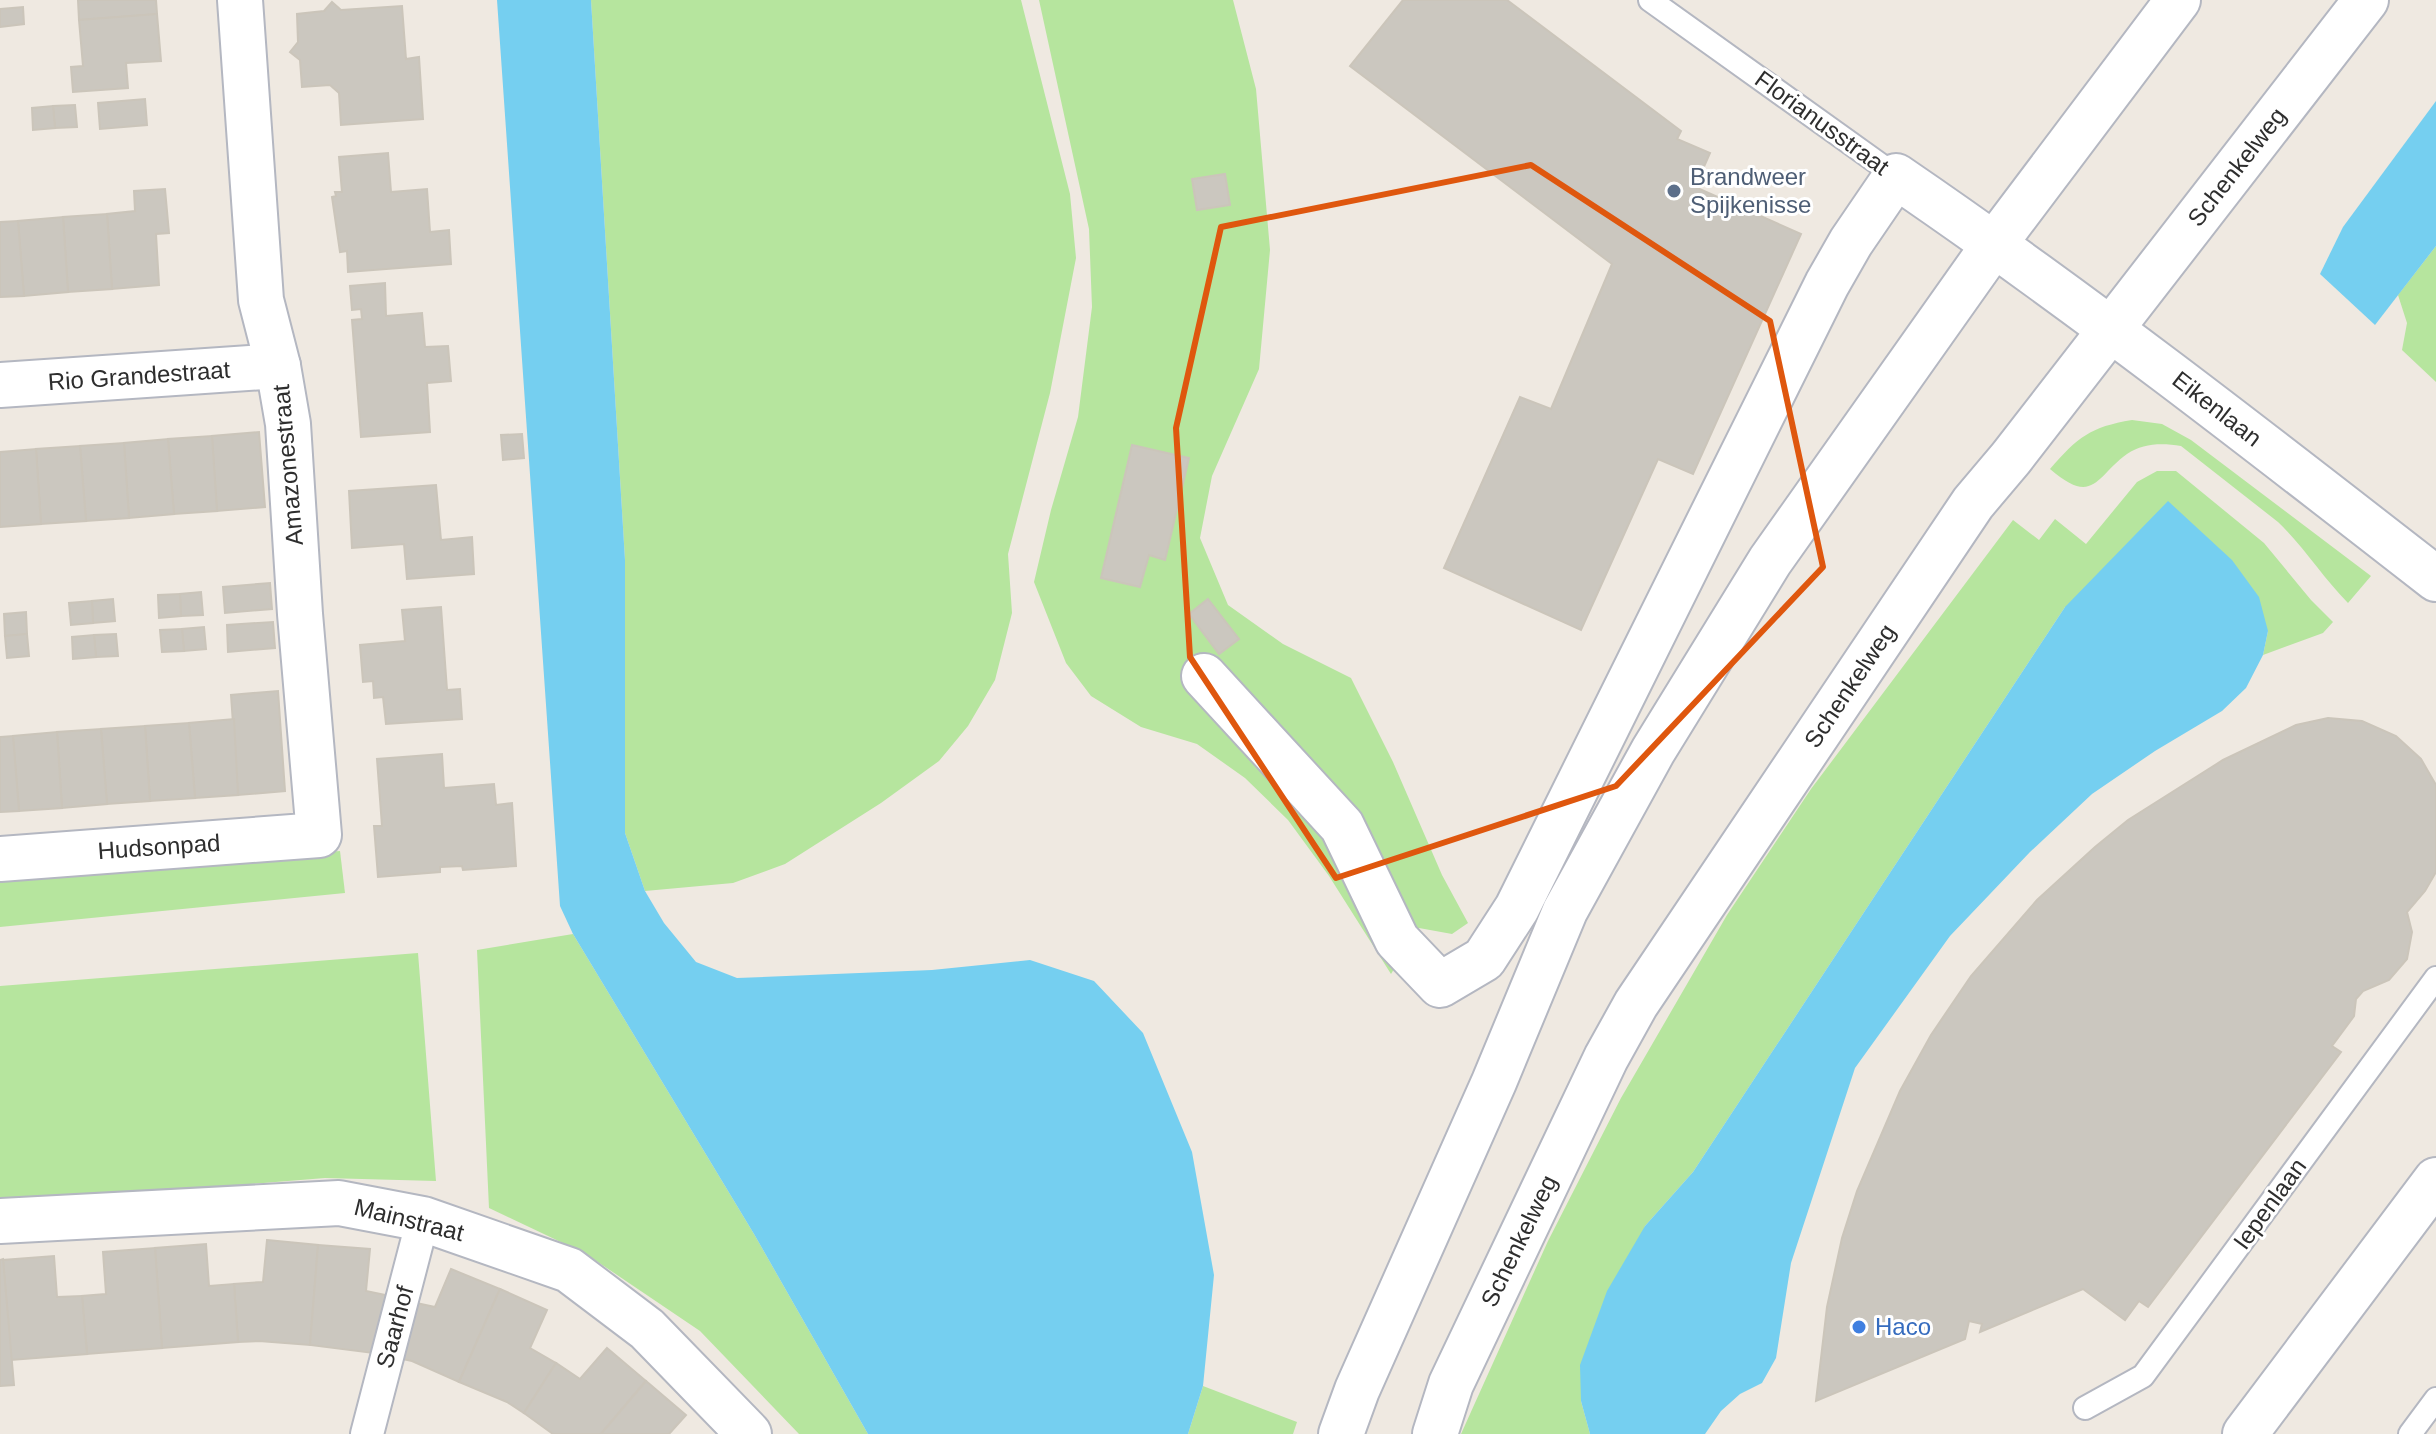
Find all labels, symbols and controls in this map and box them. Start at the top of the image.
street label: Florianusstraat [1750,65,1895,180]
street label: Schenkelweg [2182,102,2291,231]
place label: Brandweer Spijkenisse [1690,163,1811,218]
marker: Brandweer Spijkenisse [1665,182,1683,200]
street label: Rio Grandestraat [47,356,231,395]
street label: Eikenlaan [2167,366,2267,452]
street label: Amazonestraat [267,383,308,547]
street label: Schenkelweg [1798,619,1901,752]
street label: Hudsonpad [97,829,221,864]
street label: Iepenlaan [2228,1153,2312,1254]
street label: Schenkelweg [1475,1171,1562,1311]
street label: Mainstraat [351,1193,467,1246]
street label: Saarhof [371,1282,419,1371]
place label: Haco [1875,1313,1931,1340]
marker: Haco [1850,1318,1868,1336]

